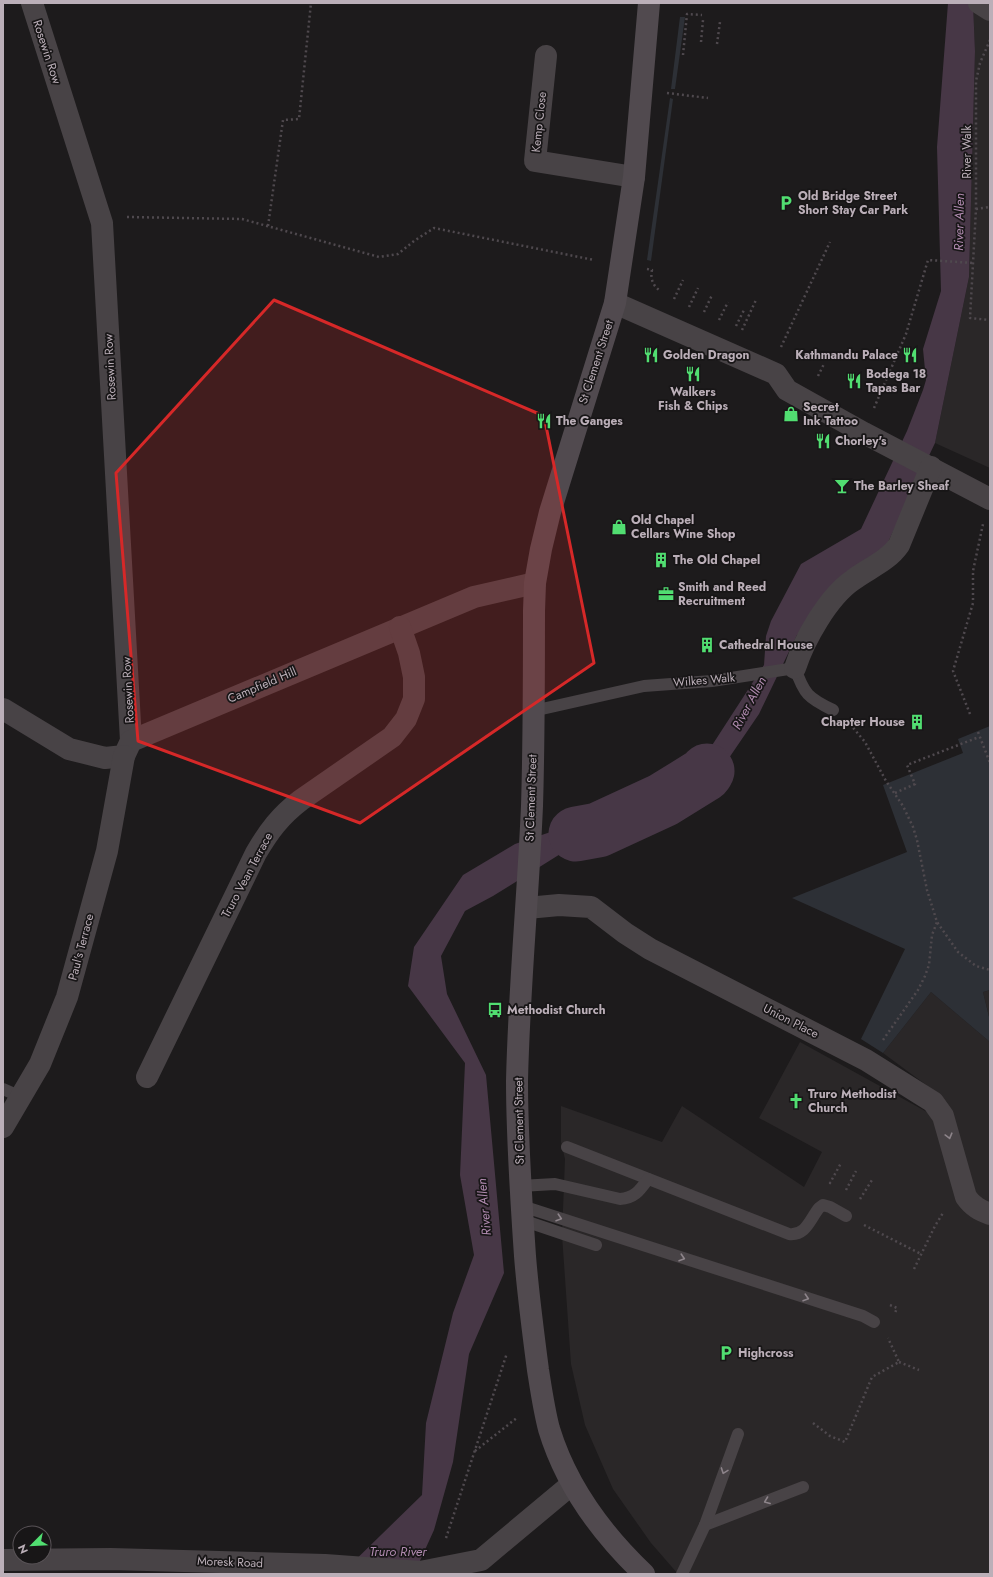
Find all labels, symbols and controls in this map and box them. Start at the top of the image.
street label: Rosewin Row [28,18,66,87]
street label: Kemp Close [527,91,551,153]
street label: River Walk [958,125,976,179]
place label: Old Bridge Street Short Stay Car Park [798,187,908,219]
water label: River Allen [949,193,969,251]
parking icon: Old Bridge Street Short Stay Car Park [777,194,795,212]
street label: St Clement Street [574,318,618,406]
street label: Rosewin Row [99,332,121,401]
restaurant icon: Golden Dragon [642,346,660,364]
place label: Golden Dragon [663,346,749,364]
place label: Kathmandu Palace [795,346,898,364]
restaurant icon: Kathmandu Palace [901,346,919,364]
restaurant icon: Walkers Fish & Chips [684,365,702,383]
place label: Bodega 18 Tapas Bar [866,365,926,397]
restaurant icon: Bodega 18 Tapas Bar [845,372,863,390]
place label: Walkers Fish & Chips [658,383,728,415]
place label: Secret Ink Tattoo [803,398,858,430]
shop icon: Secret Ink Tattoo [782,405,800,423]
restaurant icon: The Ganges [535,412,553,430]
place label: The Ganges [556,412,623,430]
restaurant icon: Chorley's [814,432,832,450]
place label: Chorley's [835,432,887,450]
bar icon: The Barley Sheaf [833,477,851,495]
place label: The Barley Sheaf [854,477,950,495]
place label: Old Chapel Cellars Wine Shop [631,511,736,543]
shop icon: Old Chapel Cellars Wine Shop [610,518,628,536]
building icon: The Old Chapel [652,551,670,569]
place label: The Old Chapel [673,551,760,569]
place label: Smith and Reed Recruitment [678,578,766,610]
office icon: Smith and Reed Recruitment [657,585,675,603]
building icon: Cathedral House [698,636,716,654]
place label: Cathedral House [719,636,813,654]
street label: Rosewin Row [117,655,139,724]
street label: Campfield Hill [225,662,299,708]
street label: Wilkes Walk [672,668,736,692]
water label: River Allen [727,673,771,733]
place label: Chapter House [821,713,905,731]
building icon: Chapter House [908,713,926,731]
street label: St Clement Street [520,754,542,842]
street label: Truro Vean Terrace [217,829,277,921]
street label: Paul's Terrace [63,912,99,982]
street label: Union Place [760,999,822,1043]
bus stop icon: Methodist Church [486,1001,504,1019]
place label: Methodist Church [507,1001,606,1019]
street label: St Clement Street [509,1077,529,1165]
place label: Truro Methodist Church [808,1085,897,1117]
church icon: Truro Methodist Church [787,1092,805,1110]
one-way arrow [944,1133,953,1140]
water label: River Allen [472,1177,496,1237]
one-way arrow [555,1213,562,1221]
one-way arrow [679,1253,686,1262]
one-way arrow [802,1293,809,1302]
parking icon: Highcross [717,1344,735,1362]
place label: Highcross [738,1344,794,1362]
one-way arrow [721,1468,729,1475]
one-way arrow [763,1497,770,1505]
north arrow [12,1525,52,1565]
text: N [14,1542,32,1556]
water label: Truro River [369,1542,427,1561]
street label: Moresk Road [197,1552,263,1572]

